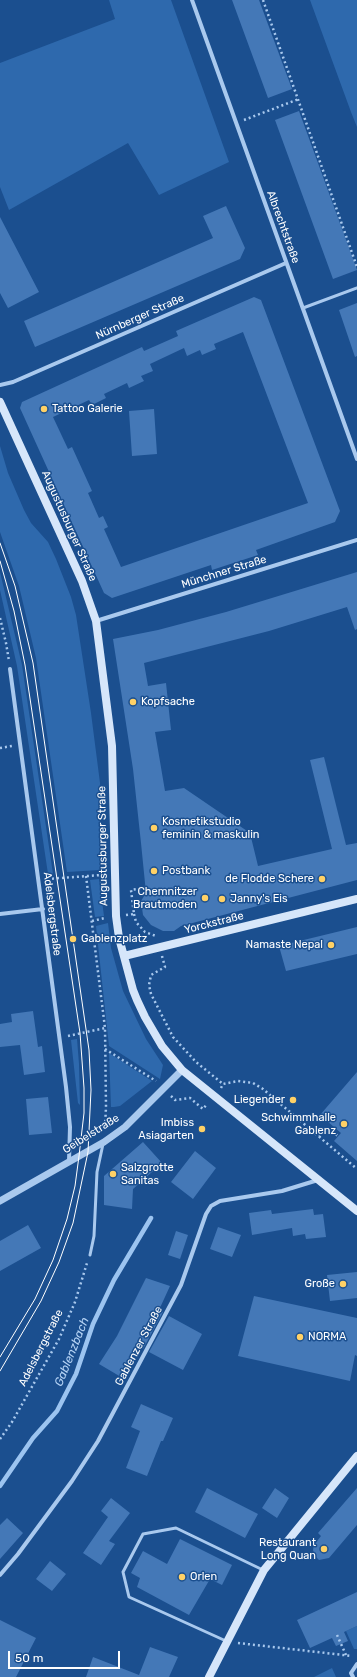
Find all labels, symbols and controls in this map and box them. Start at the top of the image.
street label: Albrechtstraße [264,189,302,265]
street label: Nürnberger Straße [94,292,186,342]
place label: Tattoo Galerie [52,402,123,416]
marker: Tattoo Galerie [39,404,49,414]
street label: Augustusburger Straße [39,468,99,584]
street label: Münchner Straße [180,553,268,591]
place label: Kopfsache [141,695,195,709]
marker: Kopfsache [128,697,138,707]
street label: Augustusburger Straße [95,786,111,906]
place label: Kosmetikstudio feminin & maskulin [162,815,259,841]
marker: Kosmetikstudio feminin & maskulin [149,823,159,833]
place label: Postbank [162,864,210,878]
marker: Postbank [149,866,159,876]
street label: Adelsbergstraße [40,871,64,957]
place label: de Flodde Schere [225,872,314,886]
marker: de Flodde Schere [317,874,327,884]
place label: Chemnitzer Brautmoden [133,885,197,911]
place label: Janny's Eis [230,892,288,906]
marker: Chemnitzer Brautmoden [200,893,210,903]
marker: Janny's Eis [217,894,227,904]
street label: Yorckstraße [183,909,245,937]
place label: Gablenzplatz [81,932,147,946]
marker: Gablenzplatz [68,934,78,944]
place label: Namaste Nepal [246,938,323,952]
marker: Namaste Nepal [326,940,336,950]
place label: Liegender [234,1093,285,1107]
marker: Liegender [288,1095,298,1105]
street label: Geibelstraße [60,1111,122,1157]
place label: Schwimmhalle Gablenz [261,1111,336,1137]
place label: Imbiss Asiagarten [138,1116,194,1142]
marker: Schwimmhalle Gablenz [339,1119,349,1129]
marker: Imbiss Asiagarten [197,1124,207,1134]
place label: Salzgrotte Sanitas [121,1161,174,1187]
marker: Salzgrotte Sanitas [108,1169,118,1179]
place label: Große [304,1277,335,1291]
marker: Große [338,1279,348,1289]
street label: Gablenzer Straße [112,1304,166,1388]
street label: Adelsbergstraße [16,1307,66,1389]
water label: Gablenzbach [52,1315,92,1389]
place label: NORMA [308,1330,346,1344]
marker: NORMA [295,1332,305,1342]
place label: Restaurant Long Quan [259,1536,316,1562]
marker: Restaurant Long Quan [319,1544,329,1554]
place label: Orlen [190,1570,217,1584]
marker: Orlen [177,1572,187,1582]
scale bar [10,1643,122,1669]
text: 50 m [15,1651,43,1665]

